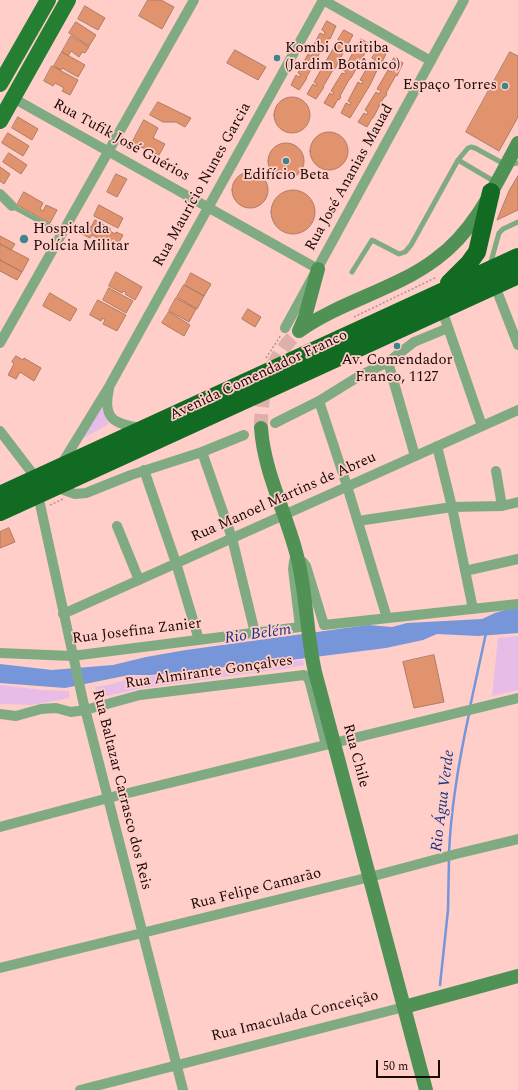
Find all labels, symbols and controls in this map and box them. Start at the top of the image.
place label: Kombi Curitiba (Jardim Botânico) [285,40,400,75]
marker: Kombi Curitiba (Jardim Botânico) [272,53,282,63]
place label: Espaço Torres [403,77,497,95]
marker: Espaço Torres [500,81,510,91]
street label: Rua Tufik José Guérios [50,96,192,186]
street label: Rua Maurício Nunes Garcia [150,100,256,270]
street label: Rua José Ananias Mauad [302,102,398,254]
marker: Edifício Beta [281,156,291,166]
place label: Edifício Beta [243,167,329,185]
place label: Hospital da Polícia Militar [33,221,129,256]
marker: Hospital da Polícia Militar [18,233,30,245]
street label: Avenida Comendador Franco [167,327,351,425]
marker: Av. Comendador Franco, 1127 [392,341,402,351]
place label: Av. Comendador Franco, 1127 [342,352,452,387]
street label: Rua Manoel Martins de Abreu [189,449,379,547]
street label: Rua Josefina Zanier [71,615,203,649]
water label: Rio Belém [223,621,293,649]
street label: Rua Almirante Gonçalves [124,652,294,694]
street label: Rua Baltazar Carrasco dos Reis [87,688,155,892]
street label: Rua Chile [338,722,372,790]
water label: Rio Água Verde [428,749,460,853]
street label: Rua Felipe Camarão [189,865,323,915]
street label: Rua Imaculada Conceição [210,987,380,1047]
scale bar [378,1052,442,1078]
text: 50 m [383,1057,408,1076]

